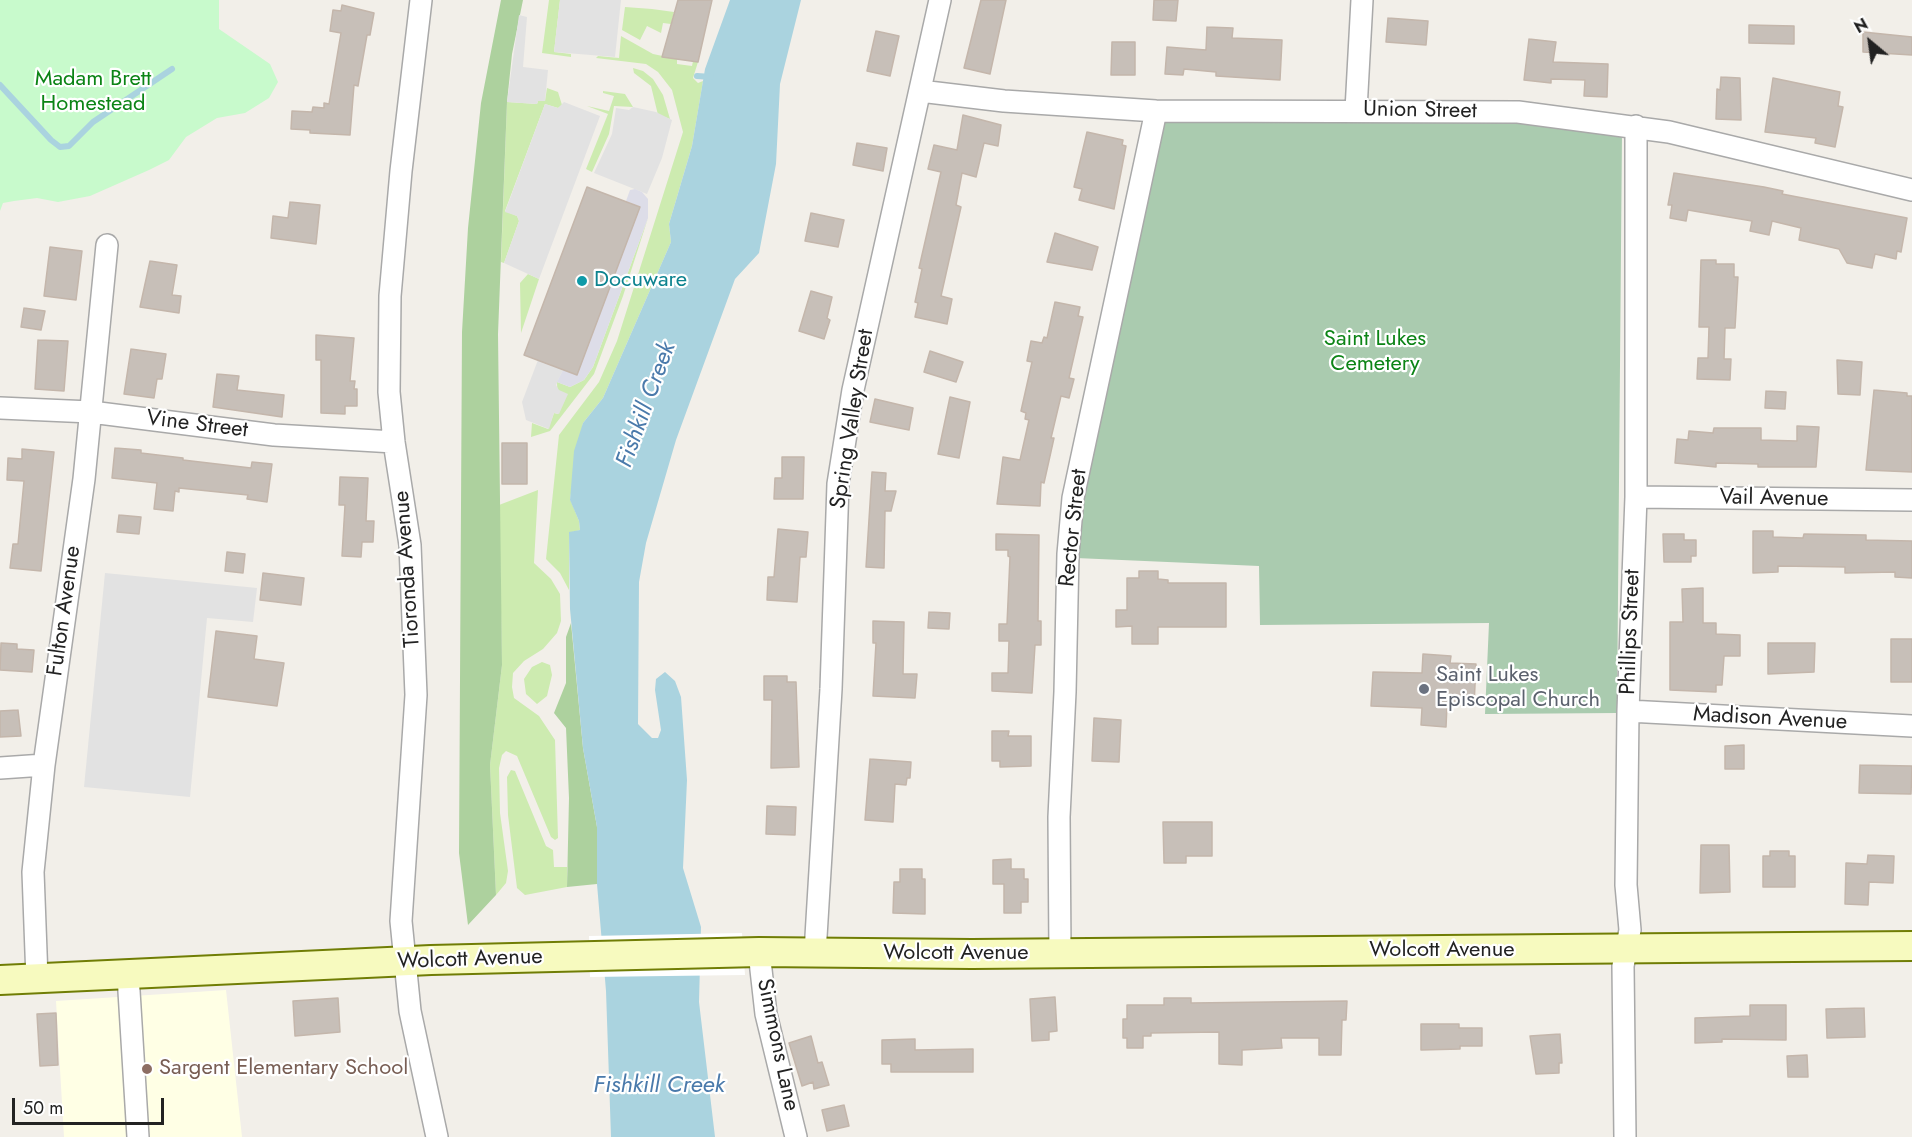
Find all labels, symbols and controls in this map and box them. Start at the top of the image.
north arrow [1840,12,1900,72]
text: N [1850,13,1872,39]
park label: Madam Brett Homestead [35,67,151,118]
street label: Union Street [1363,97,1477,125]
place label: Docuware [594,268,687,294]
marker: Docuware [575,274,589,288]
street label: Spring Valley Street [826,327,880,511]
park label: Saint Lukes Cemetery [1324,327,1426,378]
water label: Fishkill Creek [611,338,683,472]
street label: Vine Street [145,406,249,444]
street label: Rector Street [1055,468,1093,588]
street label: Vail Avenue [1719,485,1829,513]
street label: Tioronda Avenue [389,490,427,648]
street label: Fulton Avenue [43,544,87,678]
street label: Phillips Street [1616,569,1646,695]
place label: Saint Lukes Episcopal Church [1436,663,1600,714]
marker: Saint Lukes Episcopal Church [1417,682,1431,696]
street label: Madison Avenue [1692,702,1848,736]
street label: Wolcott Avenue [1369,938,1515,964]
street label: Wolcott Avenue [883,941,1029,967]
street label: Wolcott Avenue [397,944,543,976]
street label: Simmons Lane [750,976,804,1114]
place label: Sargent Elementary School [159,1056,408,1082]
marker: Sargent Elementary School [140,1062,154,1076]
water label: Fishkill Creek [593,1072,725,1100]
scale bar [15,1086,166,1124]
text: 50 m [23,1095,63,1121]

